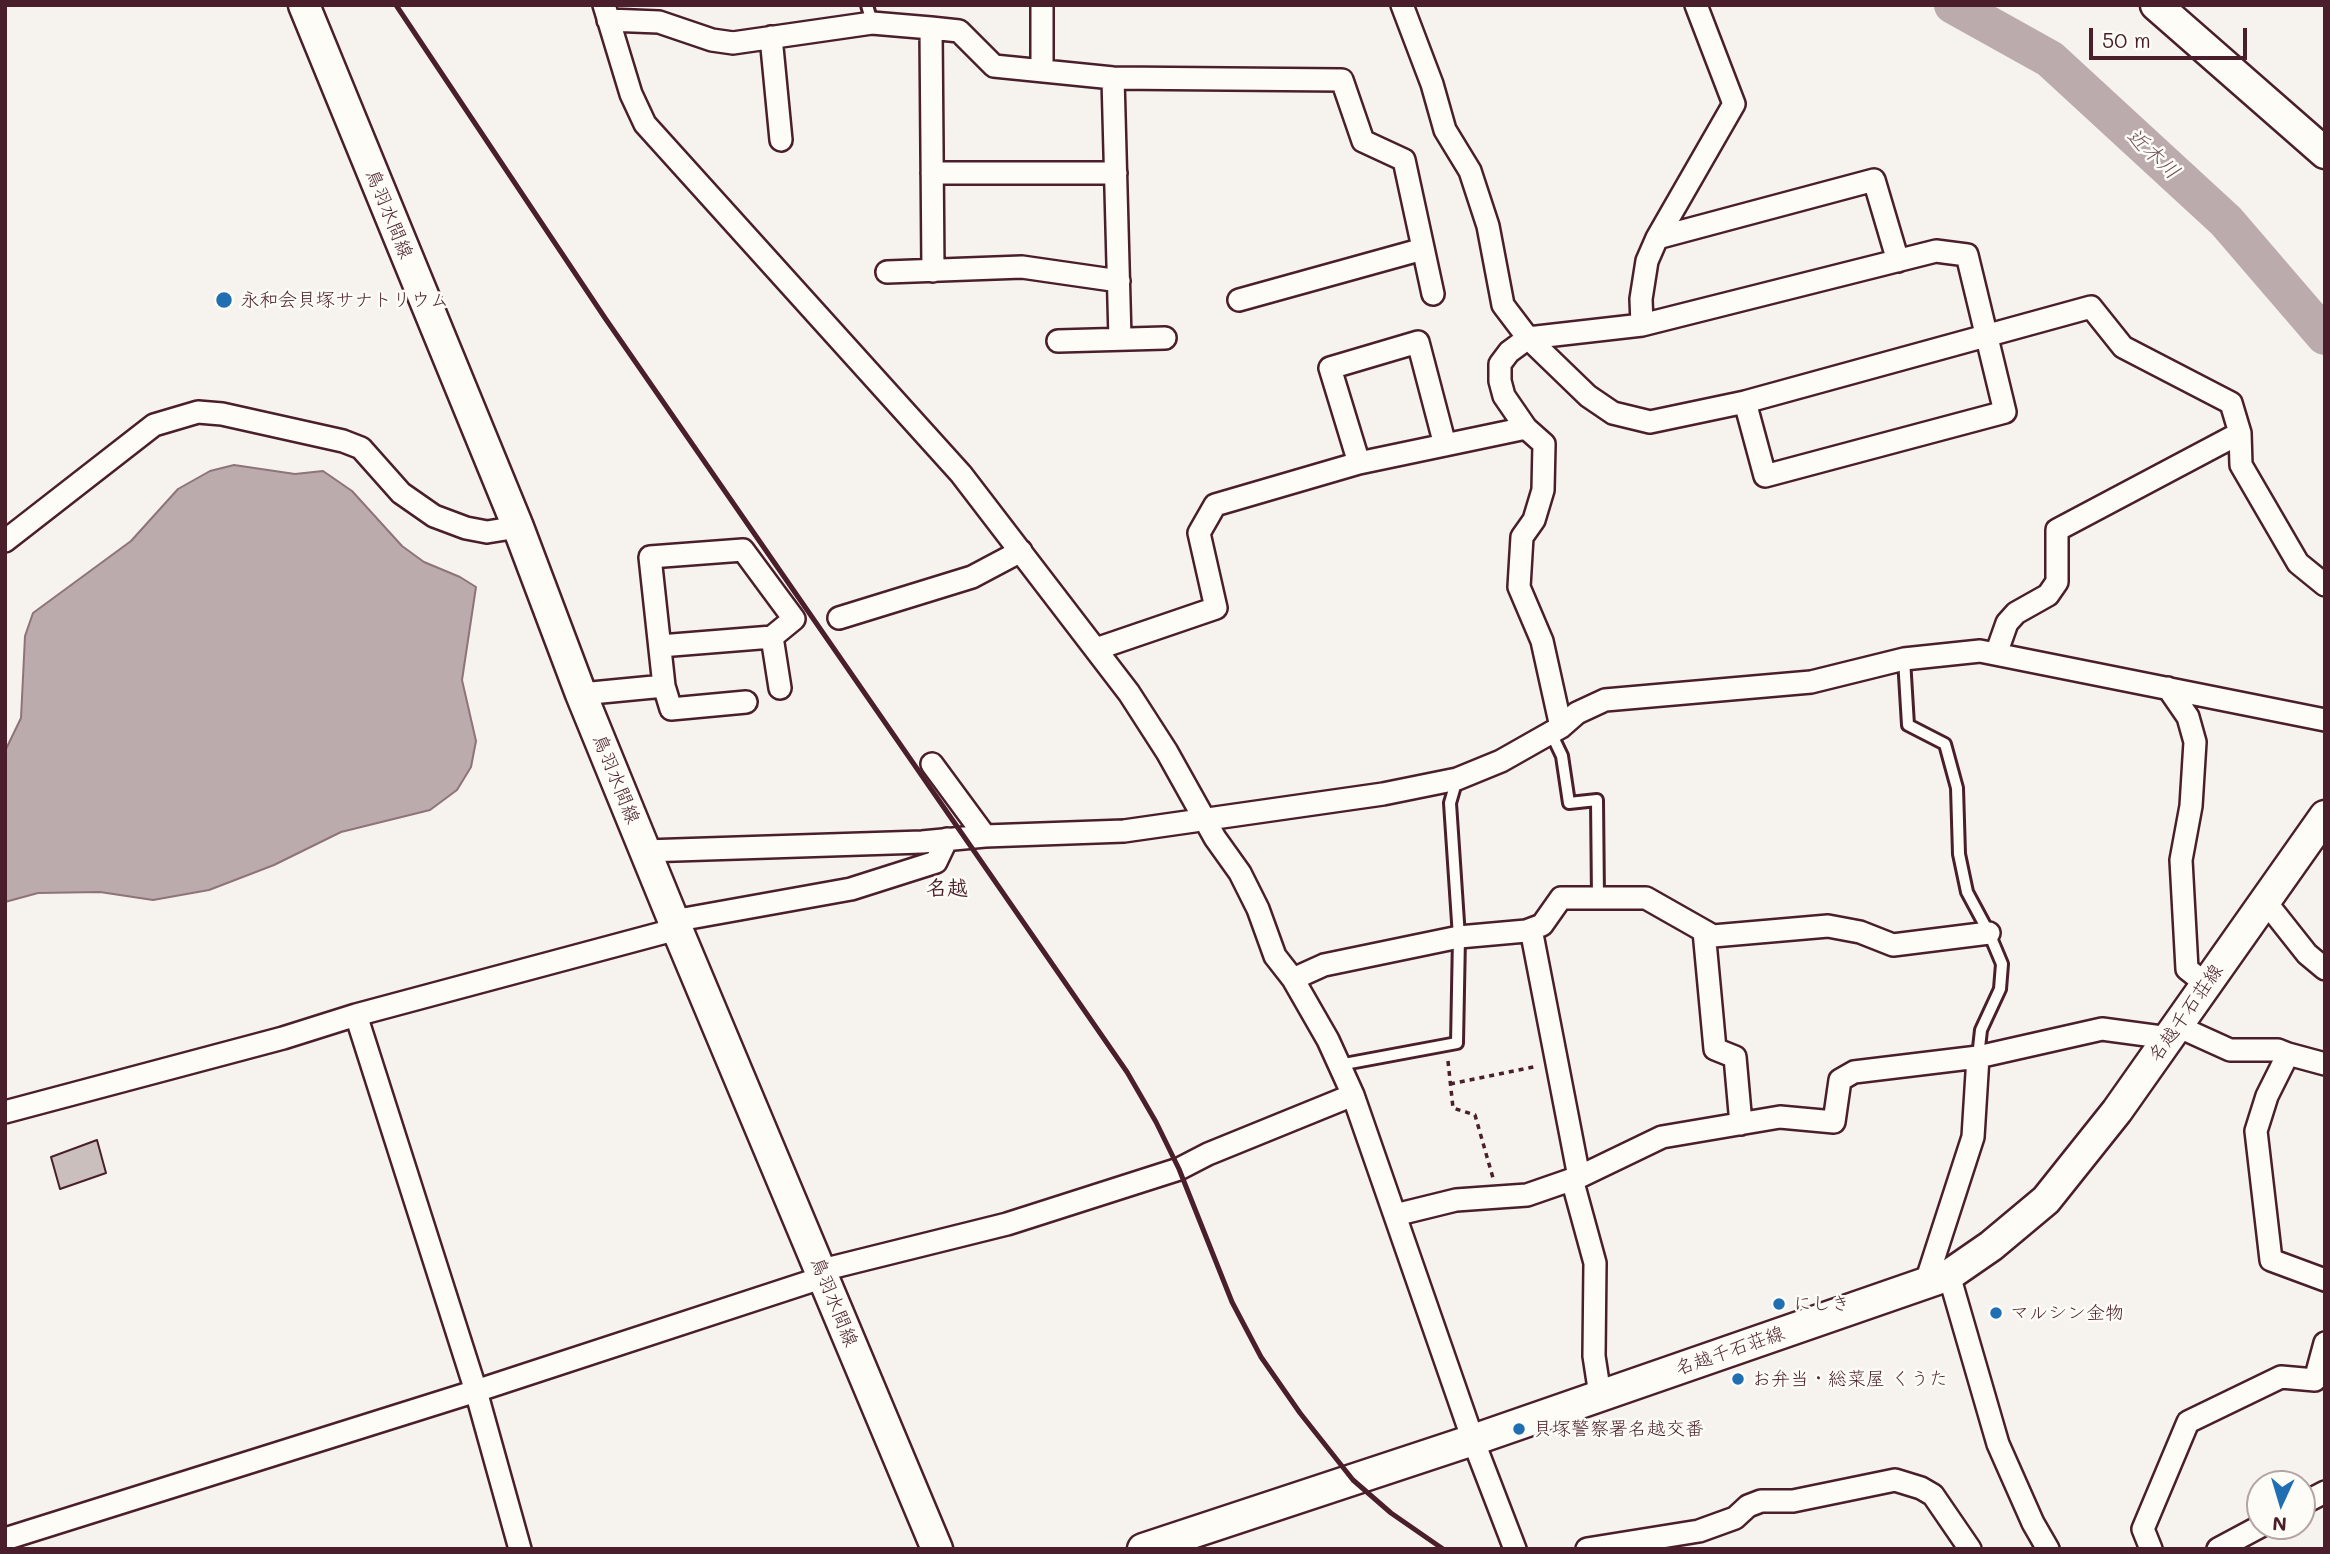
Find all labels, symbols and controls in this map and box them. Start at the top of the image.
scale bar [2092,14,2250,58]
text: 50 m [2102,26,2151,53]
water label: 近木川 [2121,123,2185,185]
street label: 鳥羽水間線 [361,166,417,262]
place label: 永和会貝塚サナトリウム [240,289,449,311]
marker: 永和会貝塚サナトリウム [214,290,234,310]
street label: 鳥羽水間線 [588,731,644,827]
district label: 名越 [926,876,968,902]
street label: 名越千石荘線 [2144,960,2228,1066]
street label: 鳥羽水間線 [806,1254,862,1350]
place label: にしき [1793,1293,1850,1315]
marker: にしき [1771,1296,1787,1312]
place label: マルシン金物 [2010,1302,2124,1324]
marker: マルシン金物 [1988,1305,2004,1321]
street label: 名越千石荘線 [1672,1322,1788,1380]
place label: お弁当・総菜屋 くうた [1752,1368,1948,1390]
marker: お弁当・総菜屋 くうた [1730,1371,1746,1387]
place label: 貝塚警察署名越交番 [1533,1418,1704,1440]
marker: 貝塚警察署名越交番 [1511,1421,1527,1437]
north arrow [2246,1470,2316,1540]
text: N [2272,1511,2288,1537]

